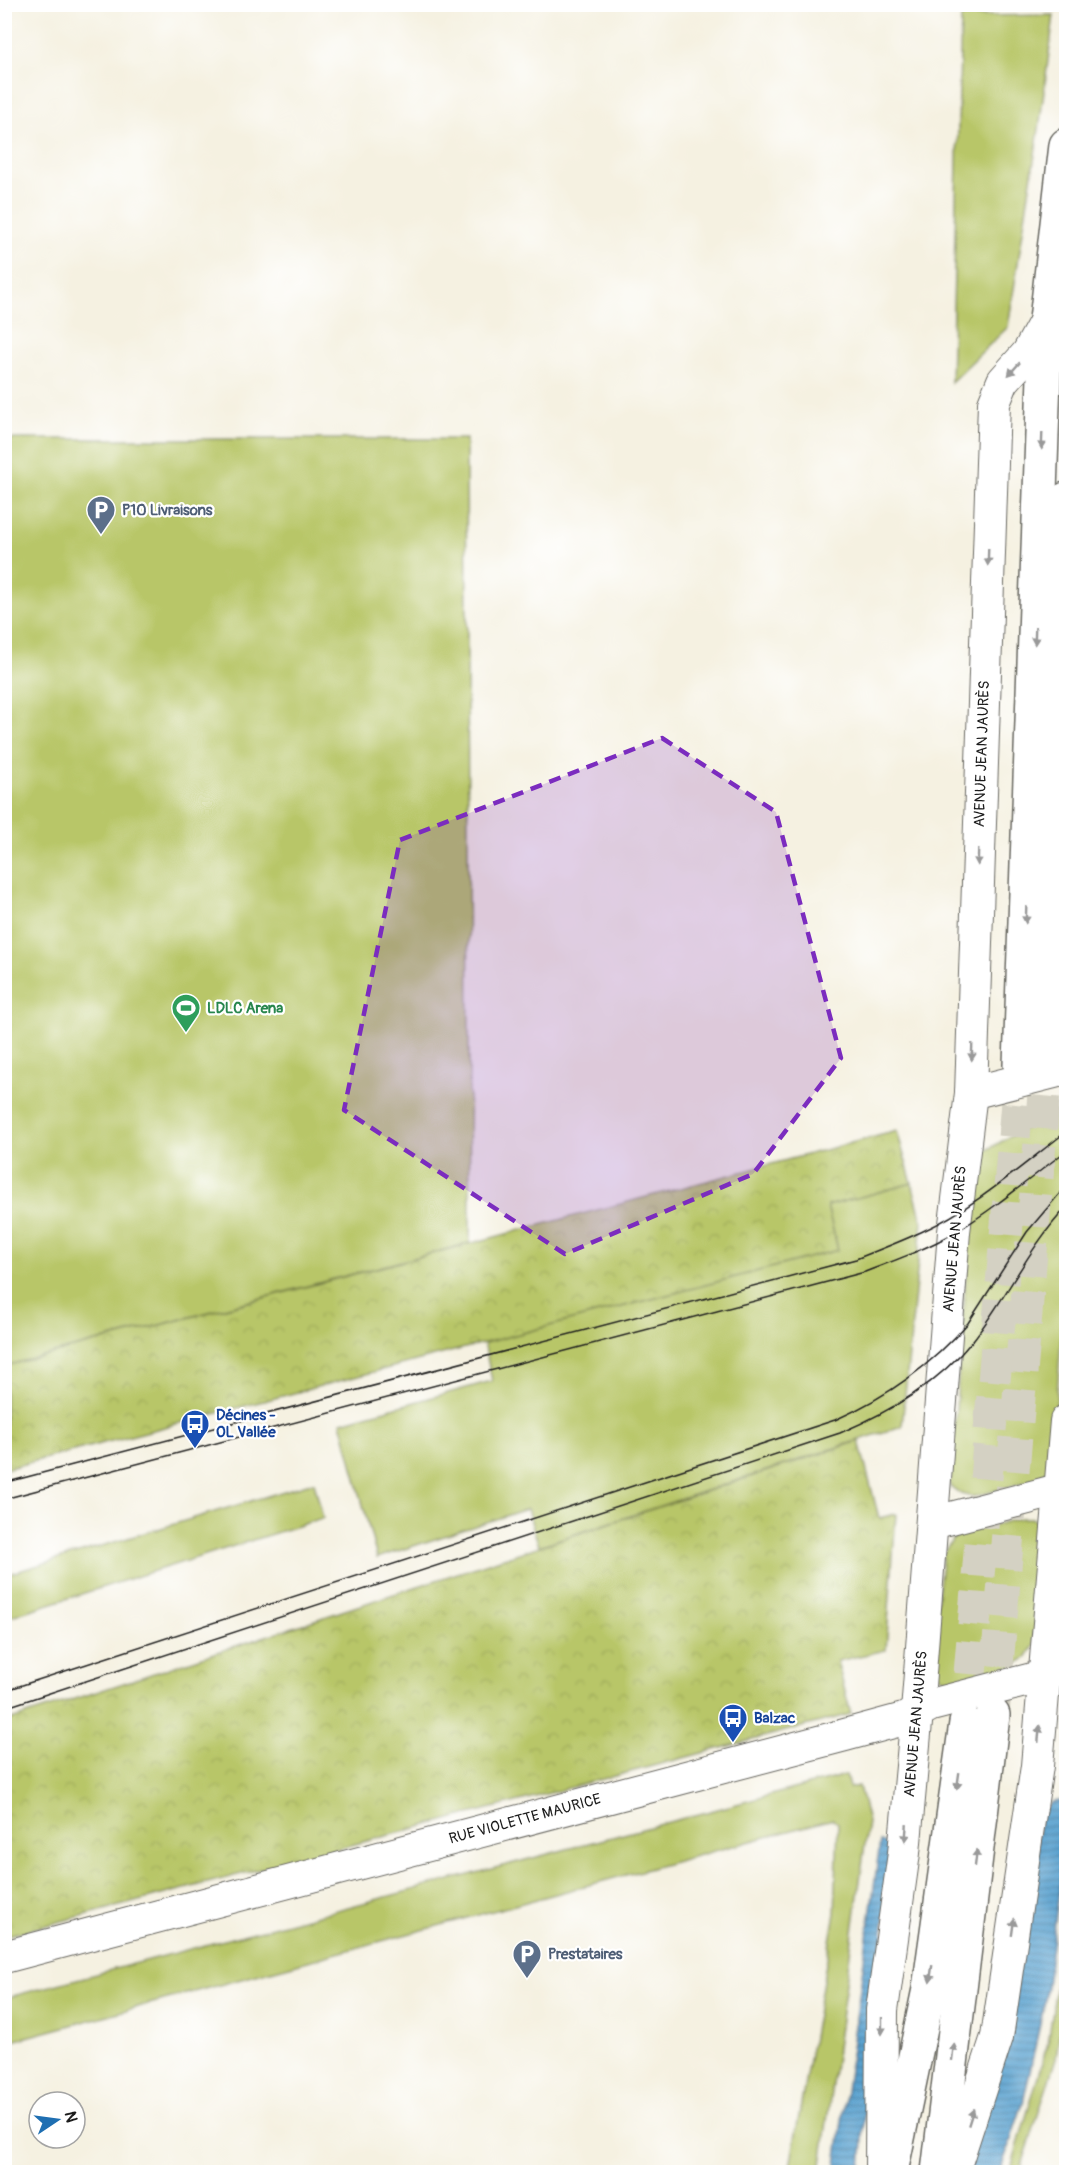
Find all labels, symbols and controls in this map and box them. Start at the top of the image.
one-way arrow [1007,361,1021,376]
one-way arrow [1037,432,1047,451]
parking icon: P10 Livraisons [85,494,117,536]
place label: P10 Livraisons [122,501,213,520]
one-way arrow [984,548,993,567]
one-way arrow [1031,627,1040,646]
street label: AVENUE JEAN JAURÈS [970,680,994,828]
one-way arrow [974,848,983,867]
one-way arrow [1021,906,1030,925]
sports icon: LDLC Arena [170,992,202,1034]
place label: LDLC Arena [207,999,283,1018]
one-way arrow [967,1043,977,1062]
street label: AVENUE JEAN JAURÈS [939,1165,971,1313]
place label: Décines - OL Vallée [216,1406,276,1442]
bus stop icon: Décines - OL Vallée [179,1408,211,1450]
street label: AVENUE JEAN JAURÈS [900,1650,932,1798]
bus stop icon: Balzac [717,1702,749,1744]
place label: Balzac [754,1709,796,1728]
one-way arrow [1035,1724,1044,1743]
one-way arrow [953,1771,962,1790]
street label: RUE VIOLETTE MAURICE [447,1789,603,1848]
one-way arrow [901,1823,911,1842]
one-way arrow [971,1849,981,1868]
one-way arrow [1008,1917,1017,1936]
parking icon: Prestataires [511,1938,543,1980]
place label: Prestataires [548,1945,623,1964]
one-way arrow [926,1964,935,1983]
one-way arrow [877,2017,887,2036]
one-way arrow [948,2042,958,2061]
north arrow [27,2090,87,2150]
one-way arrow [967,2108,976,2126]
text: N [60,2109,82,2125]

